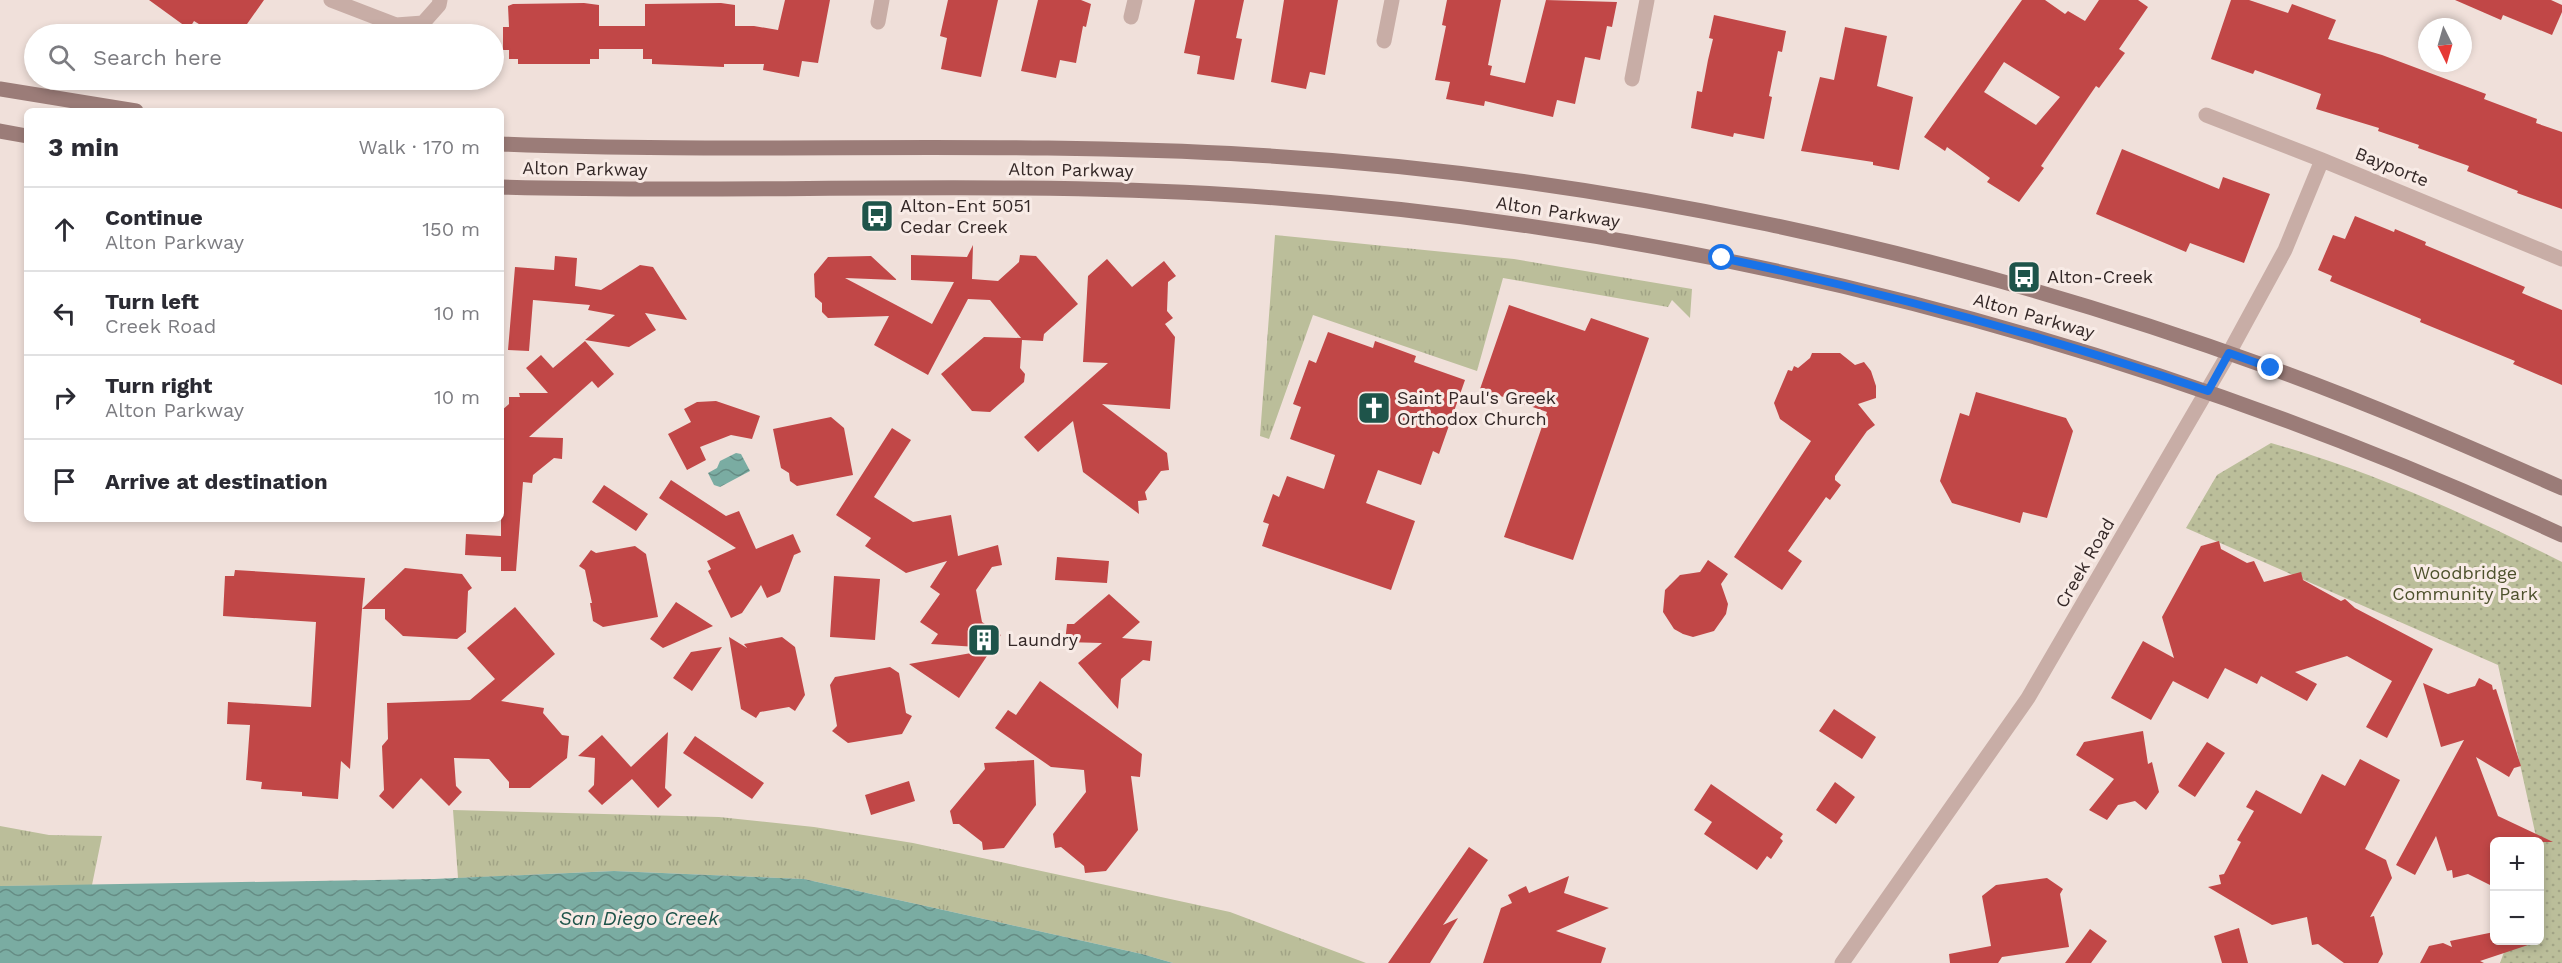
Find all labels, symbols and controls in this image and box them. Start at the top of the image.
north arrow [2418,18,2472,72]
search box [24,24,504,90]
icon: search [45,41,78,74]
text: Search here [93,45,222,70]
text: 3 min [48,132,119,162]
text: Walk · 170 m [359,135,480,159]
street label: Bayporte [2352,142,2432,191]
street label: Alton Parkway [522,157,648,180]
street label: Alton Parkway [1008,158,1134,181]
street label: Alton Parkway [1495,191,1622,232]
place label: Alton-Ent 5051 Cedar Creek [900,195,1031,237]
bus stop icon: Alton-Ent 5051 Cedar Creek [859,198,895,234]
text: Continue [105,205,203,230]
icon: ahead [48,213,81,246]
text: 150 m [422,217,480,241]
text: Alton Parkway [105,230,244,254]
route start [1708,244,1734,270]
bus stop icon: Alton-Creek [2006,259,2042,295]
place label: Alton-Creek [2047,266,2153,287]
street label: Alton Parkway [1971,288,2098,343]
text: Turn left [105,289,199,314]
icon: left [48,297,81,330]
text: 10 m [434,301,480,325]
text: Creek Road [105,314,216,338]
route end [2257,354,2283,380]
text: Turn right [105,373,212,398]
icon: right [48,381,81,414]
text: 10 m [434,385,480,409]
place label: Saint Paul's Greek Orthodox Church [1397,387,1556,429]
church icon: Saint Paul's Greek Orthodox Church [1356,390,1392,426]
text: Alton Parkway [105,398,244,422]
icon: arrive [48,465,81,498]
text: Arrive at destination [105,469,328,494]
street label: Creek Road [2050,514,2119,611]
park label: Woodbridge Community Park [2392,562,2538,604]
building icon: Laundry [966,622,1002,658]
place label: Laundry [1007,629,1079,650]
map controls [2490,837,2544,945]
button: + [2490,837,2544,891]
button: − [2490,891,2544,945]
water label: San Diego Creek [559,906,720,930]

